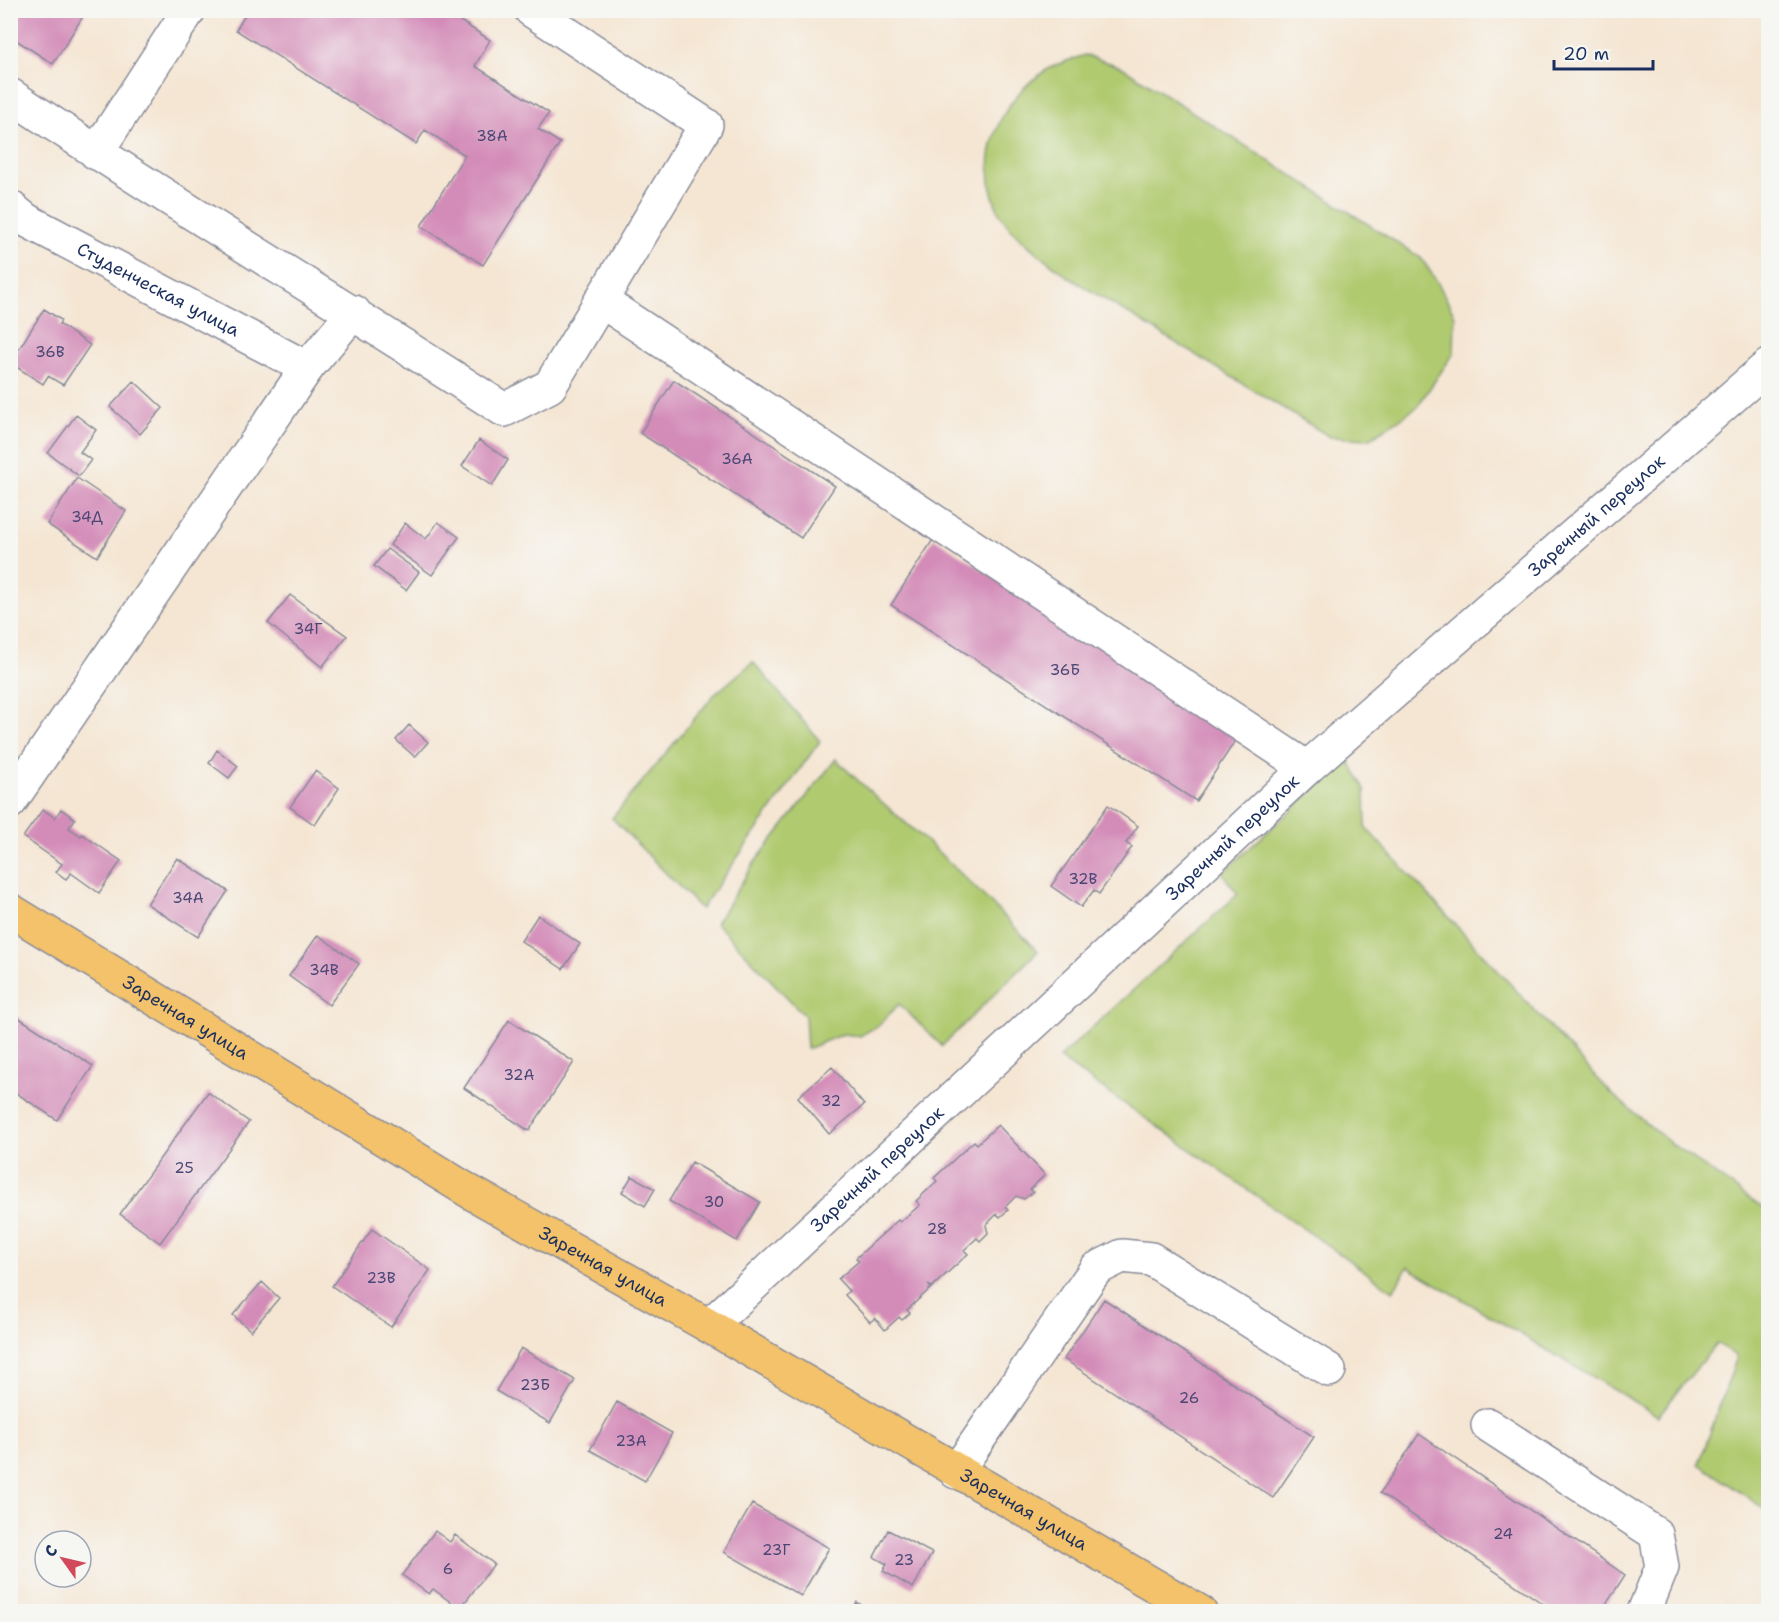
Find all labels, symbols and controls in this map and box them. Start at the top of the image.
scale bar [1554,33,1653,71]
text: 20 m [1563,42,1609,66]
house number: 38А [476,126,508,146]
street label: Студенческая улица [73,237,244,342]
house number: 36В [35,342,65,362]
house number: 36А [721,449,753,469]
street label: Заречный переулок [1523,449,1670,582]
house number: 34Д [71,507,104,527]
house number: 34Г [294,619,322,639]
house number: 36Б [1050,660,1080,680]
street label: Заречный переулок [1161,769,1305,906]
house number: 32В [1069,869,1098,889]
house number: 34А [172,888,204,908]
house number: 34В [309,960,339,980]
street label: Заречная улица [118,970,253,1065]
house number: 32А [504,1065,535,1085]
house number: 32 [821,1091,841,1111]
street label: Заречный переулок [805,1101,949,1237]
house number: 25 [174,1158,194,1178]
house number: 30 [704,1192,724,1212]
house number: 28 [927,1219,947,1239]
street label: Заречная улица [534,1221,672,1312]
house number: 23В [366,1268,396,1288]
house number: 23Б [520,1375,550,1395]
house number: 26 [1179,1388,1199,1408]
house number: 23А [615,1431,647,1451]
street label: Заречная улица [956,1463,1092,1556]
house number: 24 [1493,1524,1513,1544]
north arrow [33,1529,93,1589]
house number: 23Г [762,1540,790,1560]
text: С [40,1541,63,1561]
house number: 23 [894,1550,914,1570]
house number: 6 [443,1559,453,1579]

